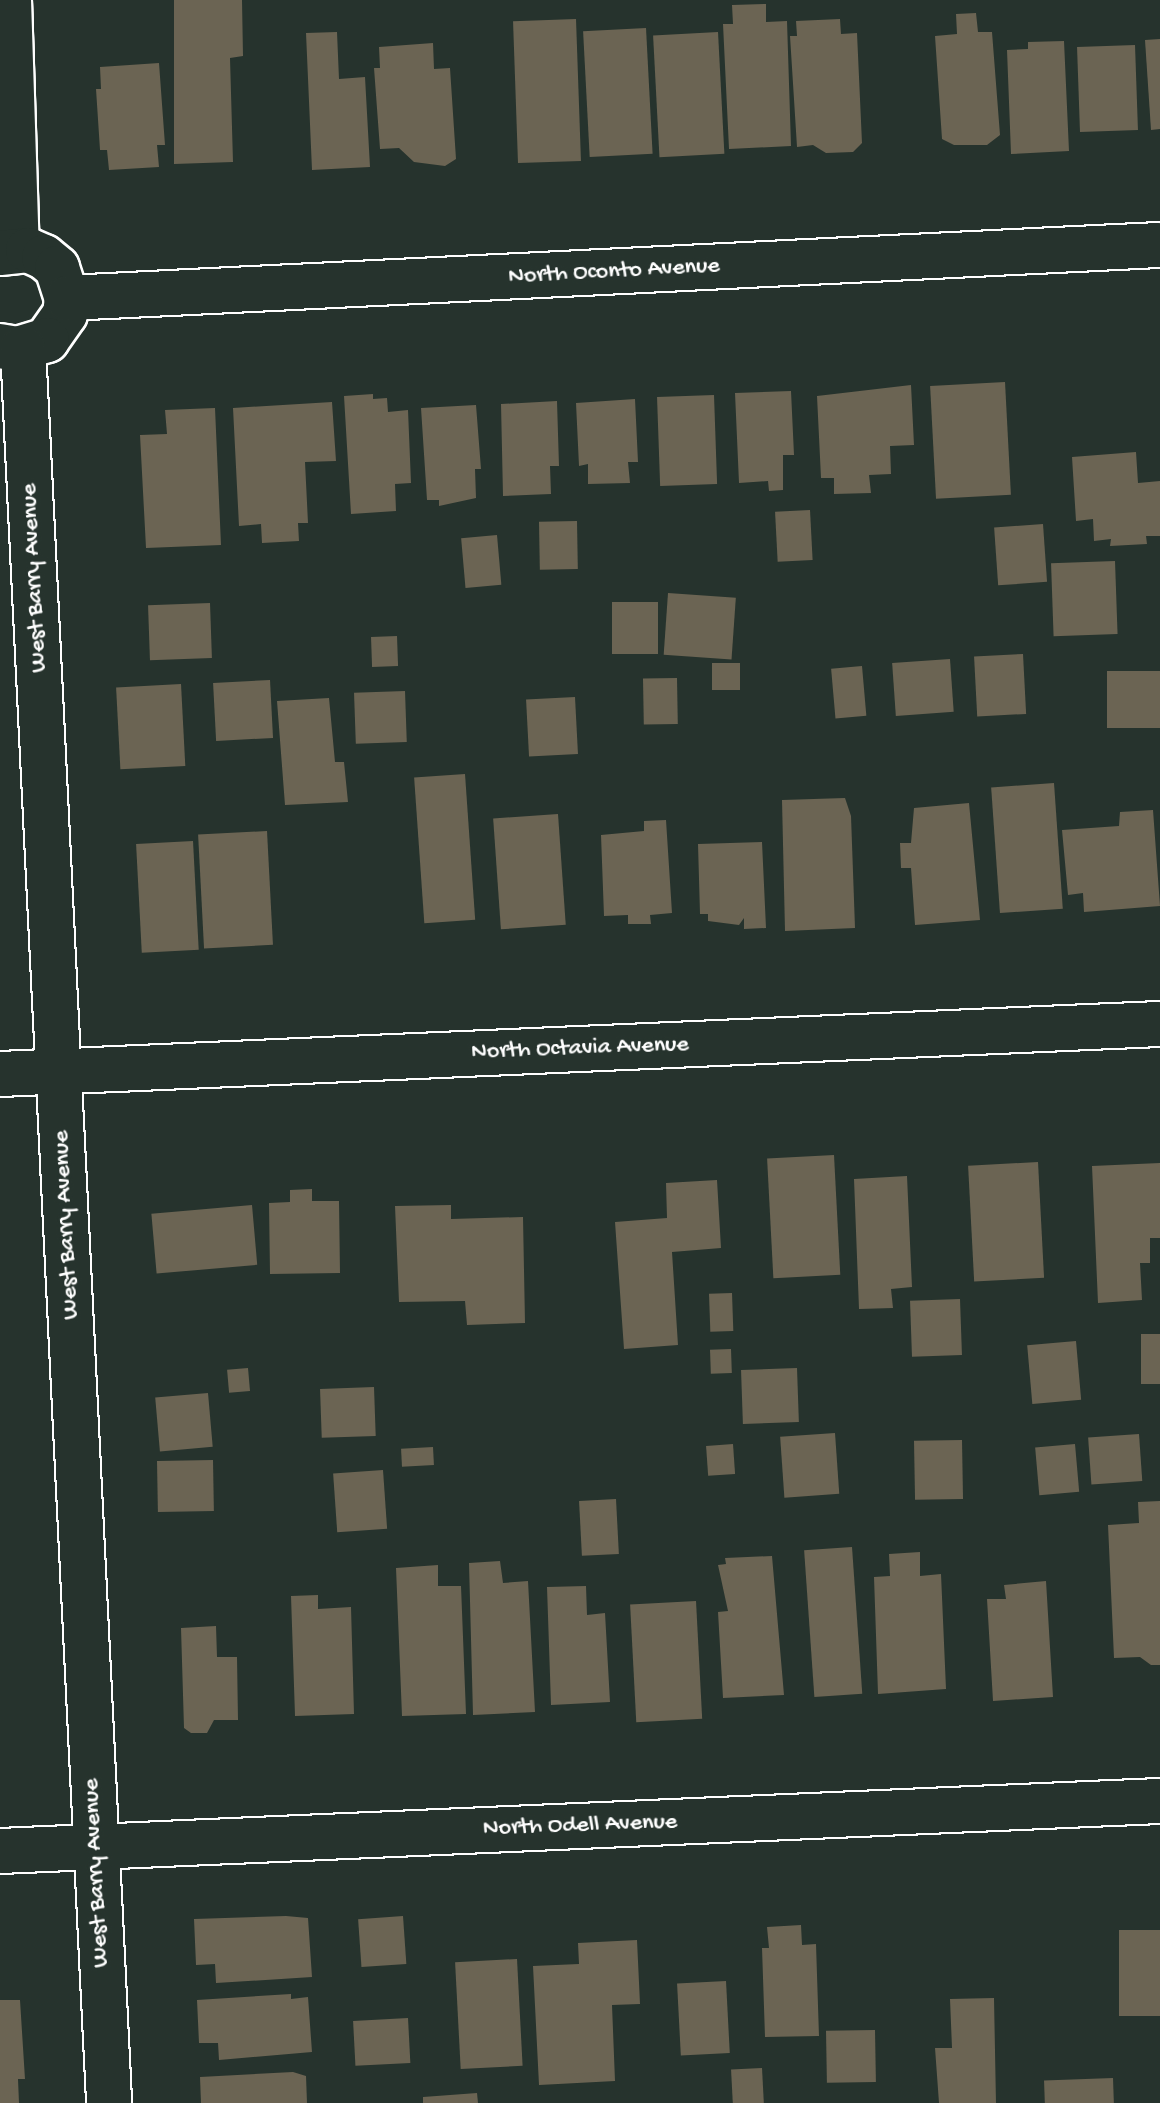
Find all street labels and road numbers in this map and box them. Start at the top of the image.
street label: North Oconto Avenue [508,252,720,292]
street label: West Barry Avenue [16,483,54,673]
street label: North Octavia Avenue [471,1031,689,1067]
street label: West Barry Avenue [48,1130,86,1320]
street label: West Barry Avenue [78,1778,116,1968]
street label: North Odell Avenue [482,1808,678,1844]

